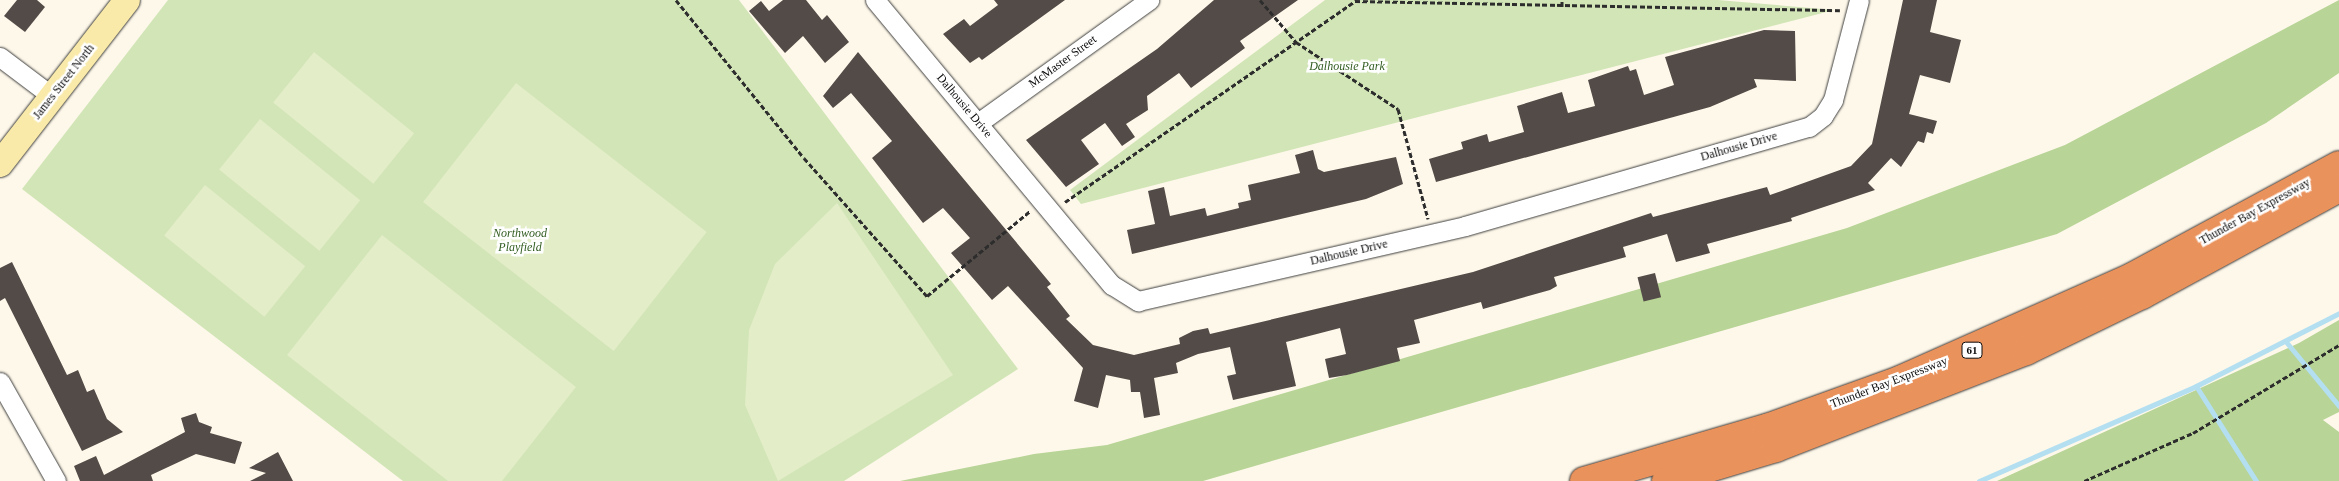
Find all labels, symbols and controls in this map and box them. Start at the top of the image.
street label: McMaster Street [1026,33,1100,91]
street label: James Street North [30,42,98,122]
park label: Dalhousie Park [1309,60,1385,74]
street label: Dalhousie Drive [933,71,995,141]
street label: Dalhousie Drive [1699,129,1779,165]
street label: Thunder Bay Expressway [2197,176,2313,248]
park label: Northwood Playfield [493,227,547,255]
street label: Dalhousie Drive [1309,237,1389,269]
road number: 61 [1961,342,1983,358]
street label: Thunder Bay Expressway [1829,354,1949,412]

